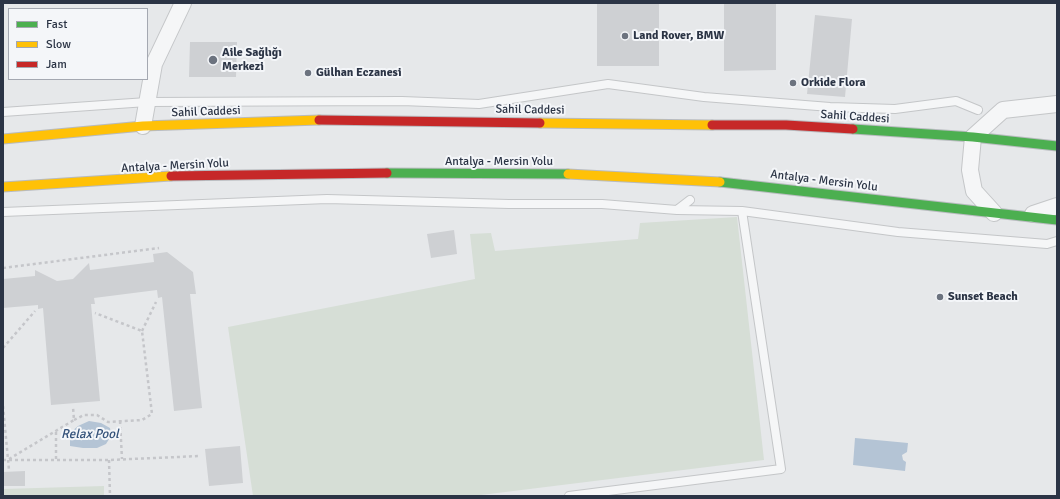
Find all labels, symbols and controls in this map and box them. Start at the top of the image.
legend [8,8,148,80]
text: Fast [46,17,67,32]
place label: Land Rover, BMW [633,29,724,43]
marker: Land Rover, BMW [620,31,630,41]
text: Slow [46,37,71,52]
place label: Aile Sağlığı Merkezi [222,46,282,74]
marker: Aile Sağlığı Merkezi [207,54,219,66]
text: Jam [46,57,67,72]
place label: Gülhan Eczanesi [316,66,402,80]
marker: Gülhan Eczanesi [303,68,313,78]
place label: Orkide Flora [801,76,866,90]
marker: Orkide Flora [788,78,798,88]
street label: Sahil Caddesi [495,102,565,118]
street label: Sahil Caddesi [171,104,241,120]
street label: Sahil Caddesi [820,107,890,127]
street label: Antalya - Mersin Yolu [445,155,553,169]
street label: Antalya - Mersin Yolu [121,156,229,176]
street label: Antalya - Mersin Yolu [770,167,878,195]
place label: Sunset Beach [948,290,1018,304]
marker: Sunset Beach [935,292,945,302]
water label: Relax Pool [61,427,119,443]

